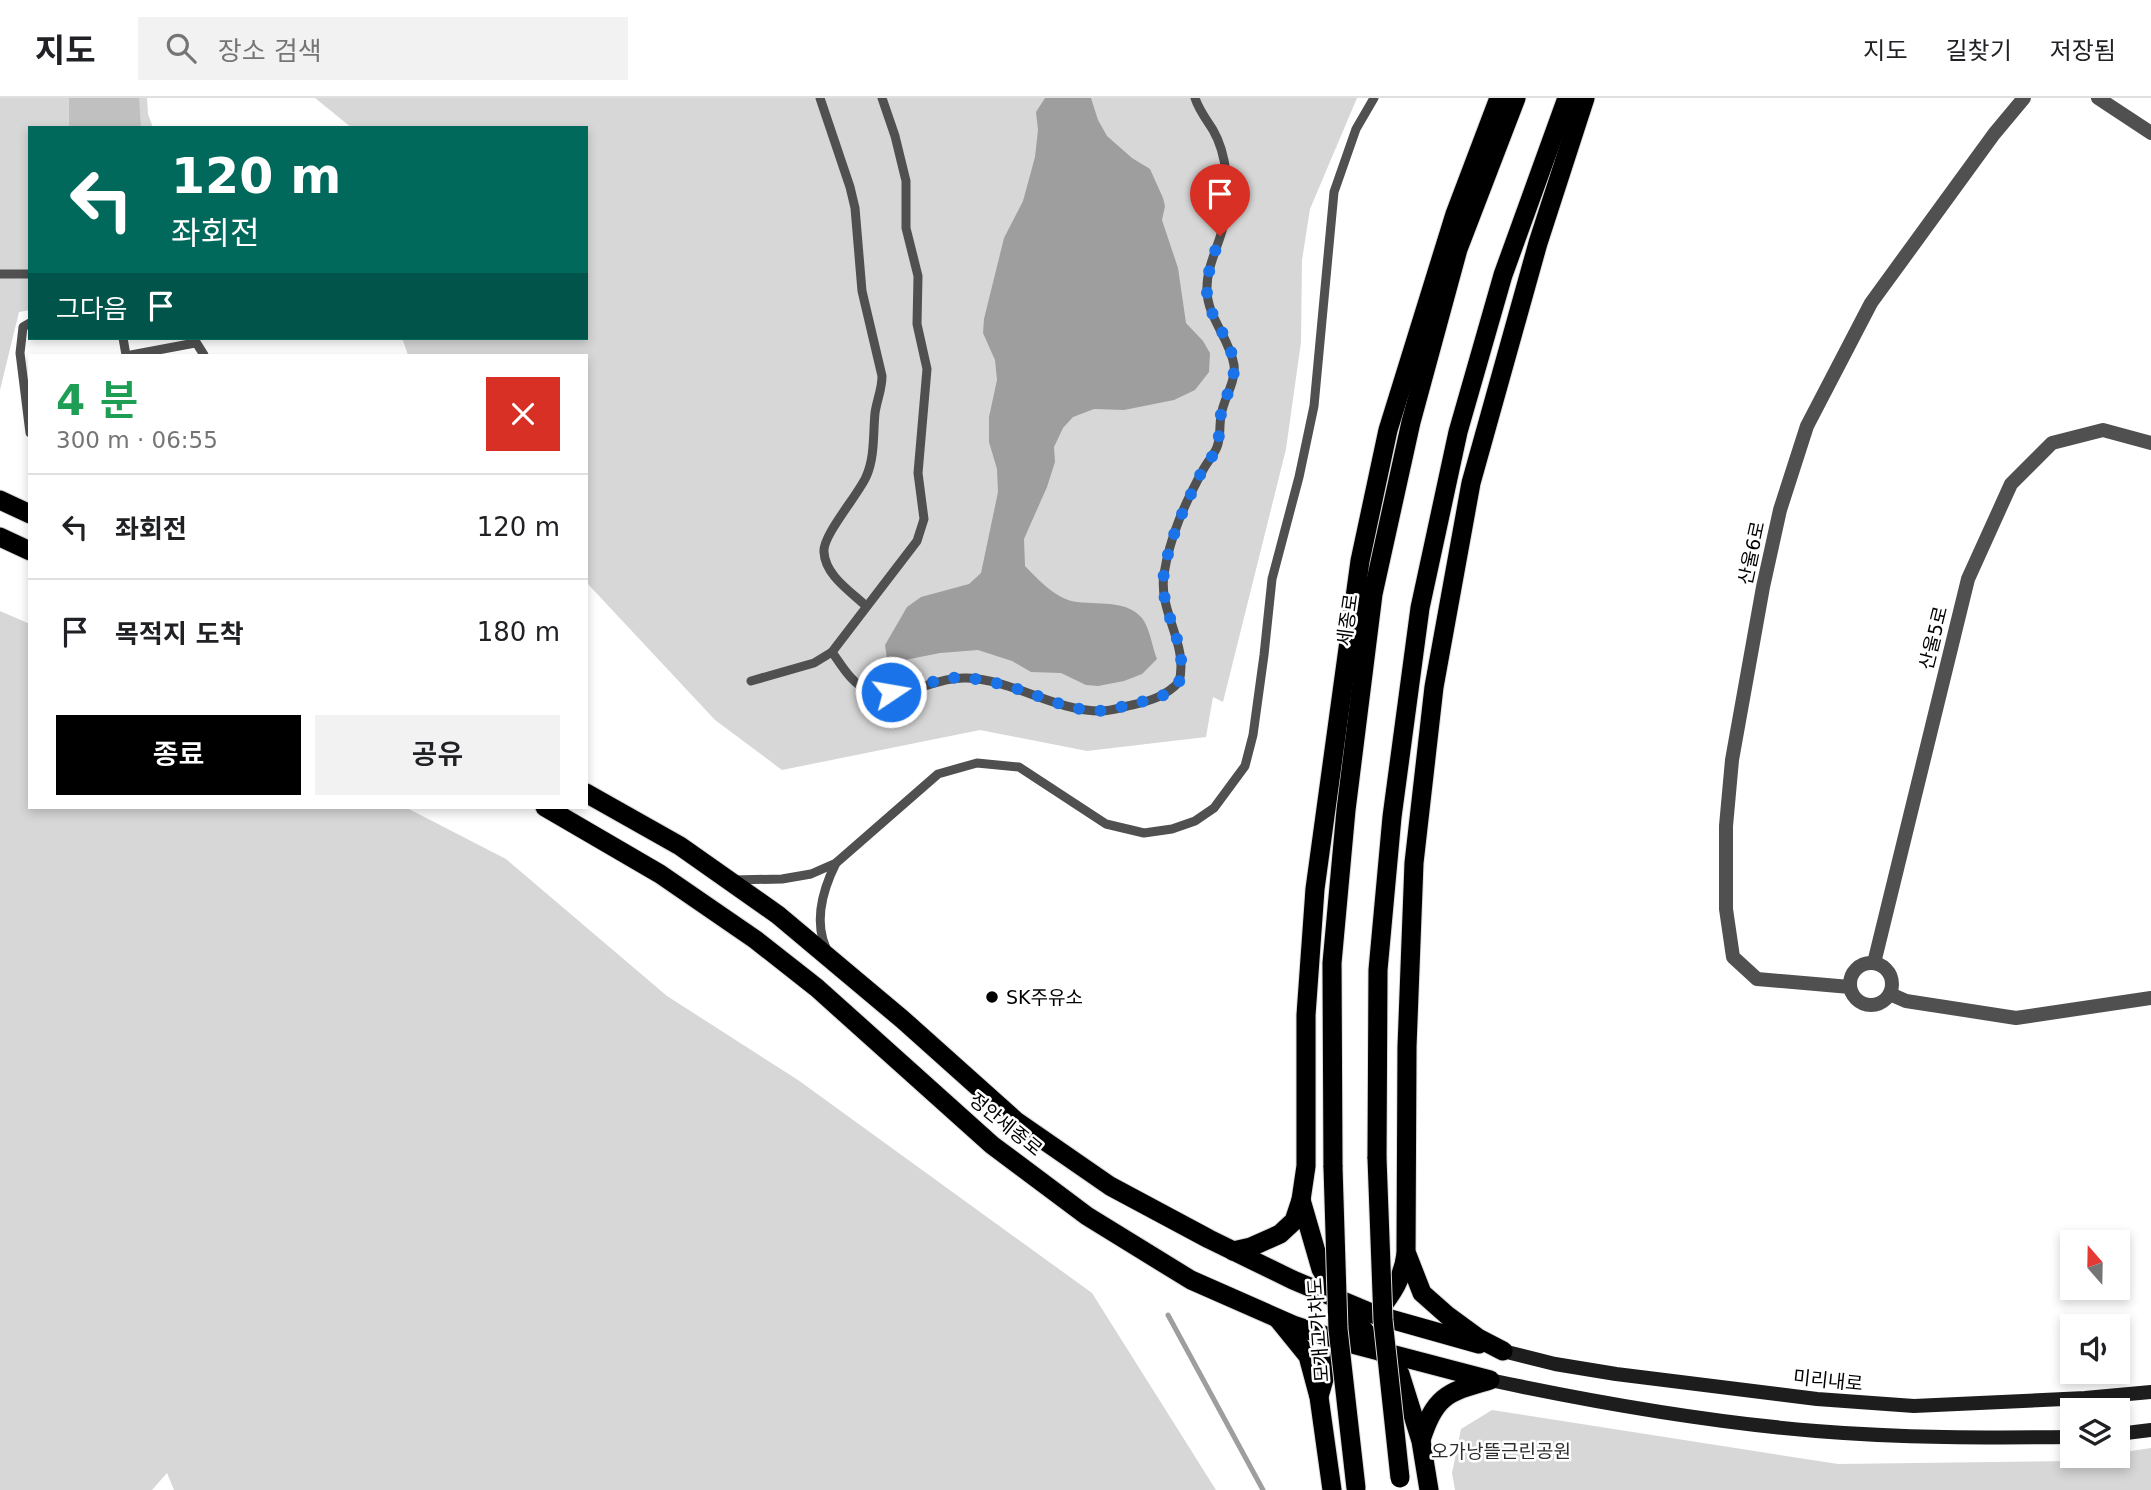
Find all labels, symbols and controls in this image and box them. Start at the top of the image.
search box [138,17,628,80]
icon: search [162,29,200,67]
text: 지도 [35,31,96,70]
text: 장소 검색 [218,36,322,66]
text: 지도 [1863,37,1908,65]
text: 길찾기 [1946,37,2012,65]
text: 저장됨 [2050,37,2116,65]
text: 120 m [171,148,341,205]
icon: left [56,154,147,245]
pin [1190,164,1250,236]
icon: arrive [1201,175,1239,213]
text: 좌회전 [171,214,259,252]
icon: arrive [142,287,180,325]
text: 그다음 [56,294,128,324]
text: 4 분 [56,376,139,425]
button: close [486,377,560,451]
text: 300 m · 06:55 [56,427,218,453]
icon: left [56,508,94,546]
text: 120 m [477,512,560,542]
text: 좌회전 [115,514,187,544]
street label: 산울6로 [1734,519,1768,587]
street label: 세종로 [1332,592,1362,648]
street label: 산울5로 [1915,604,1951,672]
icon: arrive [56,613,94,651]
text: 180 m [477,617,560,647]
text: 목적지 도착 [115,619,244,649]
position arrow [854,655,928,729]
button: 종료 [56,715,301,795]
button: 공유 [315,715,560,795]
place label: SK주유소 [1006,986,1083,1008]
marker: SK주유소 [984,989,1000,1005]
street label: 정안세종로 [965,1088,1047,1160]
north arrow [2060,1230,2130,1300]
map controls [2060,1230,2130,1468]
street label: 모개고가차도 [1303,1277,1333,1383]
button: sound [2060,1314,2130,1384]
street label: 미리내로 [1792,1365,1864,1395]
button: layers [2060,1398,2130,1468]
park label: 오가낭뜰근린공원 [1431,1440,1571,1462]

